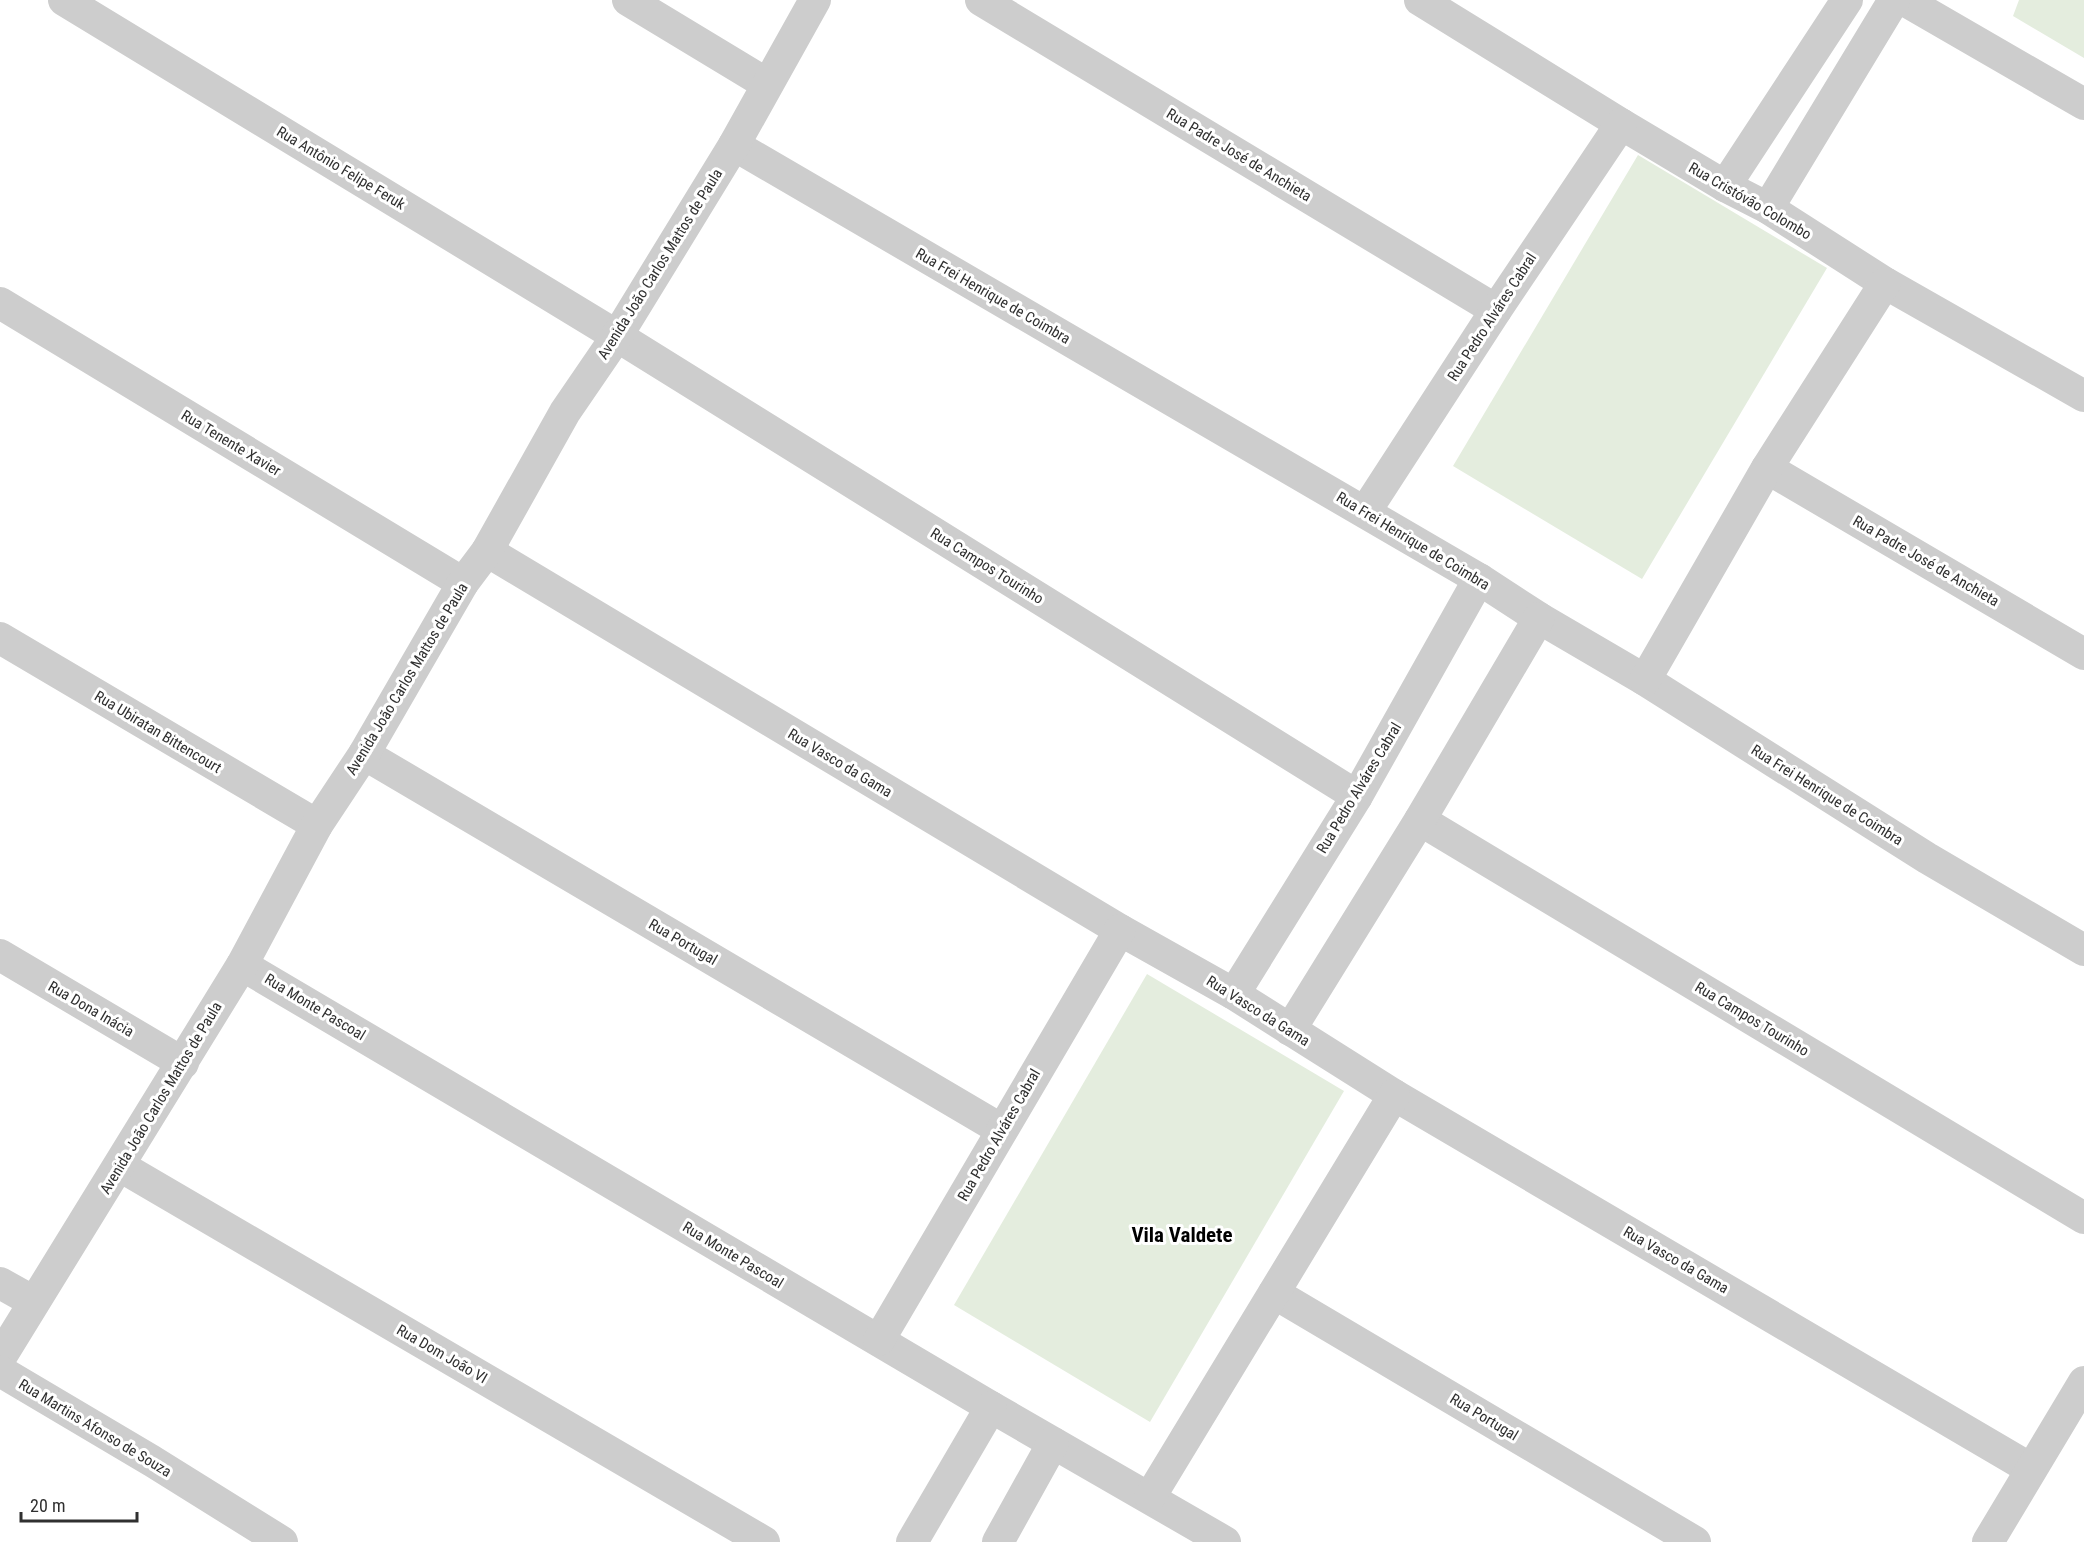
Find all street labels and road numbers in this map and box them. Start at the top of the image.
street label: Rua Padre José de Anchieta [1163,105,1315,205]
street label: Rua Antônio Felipe Feruk [273,122,409,214]
street label: Rua Cristóvão Colombo [1685,159,1815,243]
street label: Avenida João Carlos Mattos de Paula [594,165,726,363]
street label: Rua Frei Henrique de Coimbra [912,244,1074,348]
street label: Rua Pedro Alváres Cabral [1444,250,1540,384]
street label: Rua Tenente Xavier [178,406,284,480]
street label: Rua Frei Henrique de Coimbra [1333,488,1493,594]
street label: Rua Padre José de Anchieta [1850,512,2002,610]
street label: Rua Campos Tourinho [927,524,1047,608]
street label: Avenida João Carlos Mattos de Paula [342,580,472,778]
street label: Rua Ubiratan Bittencourt [91,687,225,777]
street label: Rua Pedro Alváres Cabral [1313,719,1405,857]
street label: Rua Vasco da Gama [785,725,895,801]
street label: Rua Frei Henrique de Coimbra [1748,741,1906,849]
street label: Rua Portugal [645,915,721,969]
street label: Rua Monte Pascoal [261,970,369,1044]
street label: Rua Vasco da Gama [1203,972,1313,1050]
street label: Rua Dona Inácia [45,977,137,1041]
street label: Rua Campos Tourinho [1692,978,1812,1060]
street label: Avenida João Carlos Mattos de Paula [96,999,226,1197]
street label: Rua Pedro Alváres Cabral [954,1066,1044,1204]
street label: Rua Monte Pascoal [679,1218,787,1292]
street label: Rua Vasco da Gama [1620,1223,1732,1297]
street label: Rua Dom João VI [393,1321,491,1387]
street label: Rua Martins Afonso de Souza [15,1375,175,1481]
street label: Rua Portugal [1447,1390,1521,1444]

